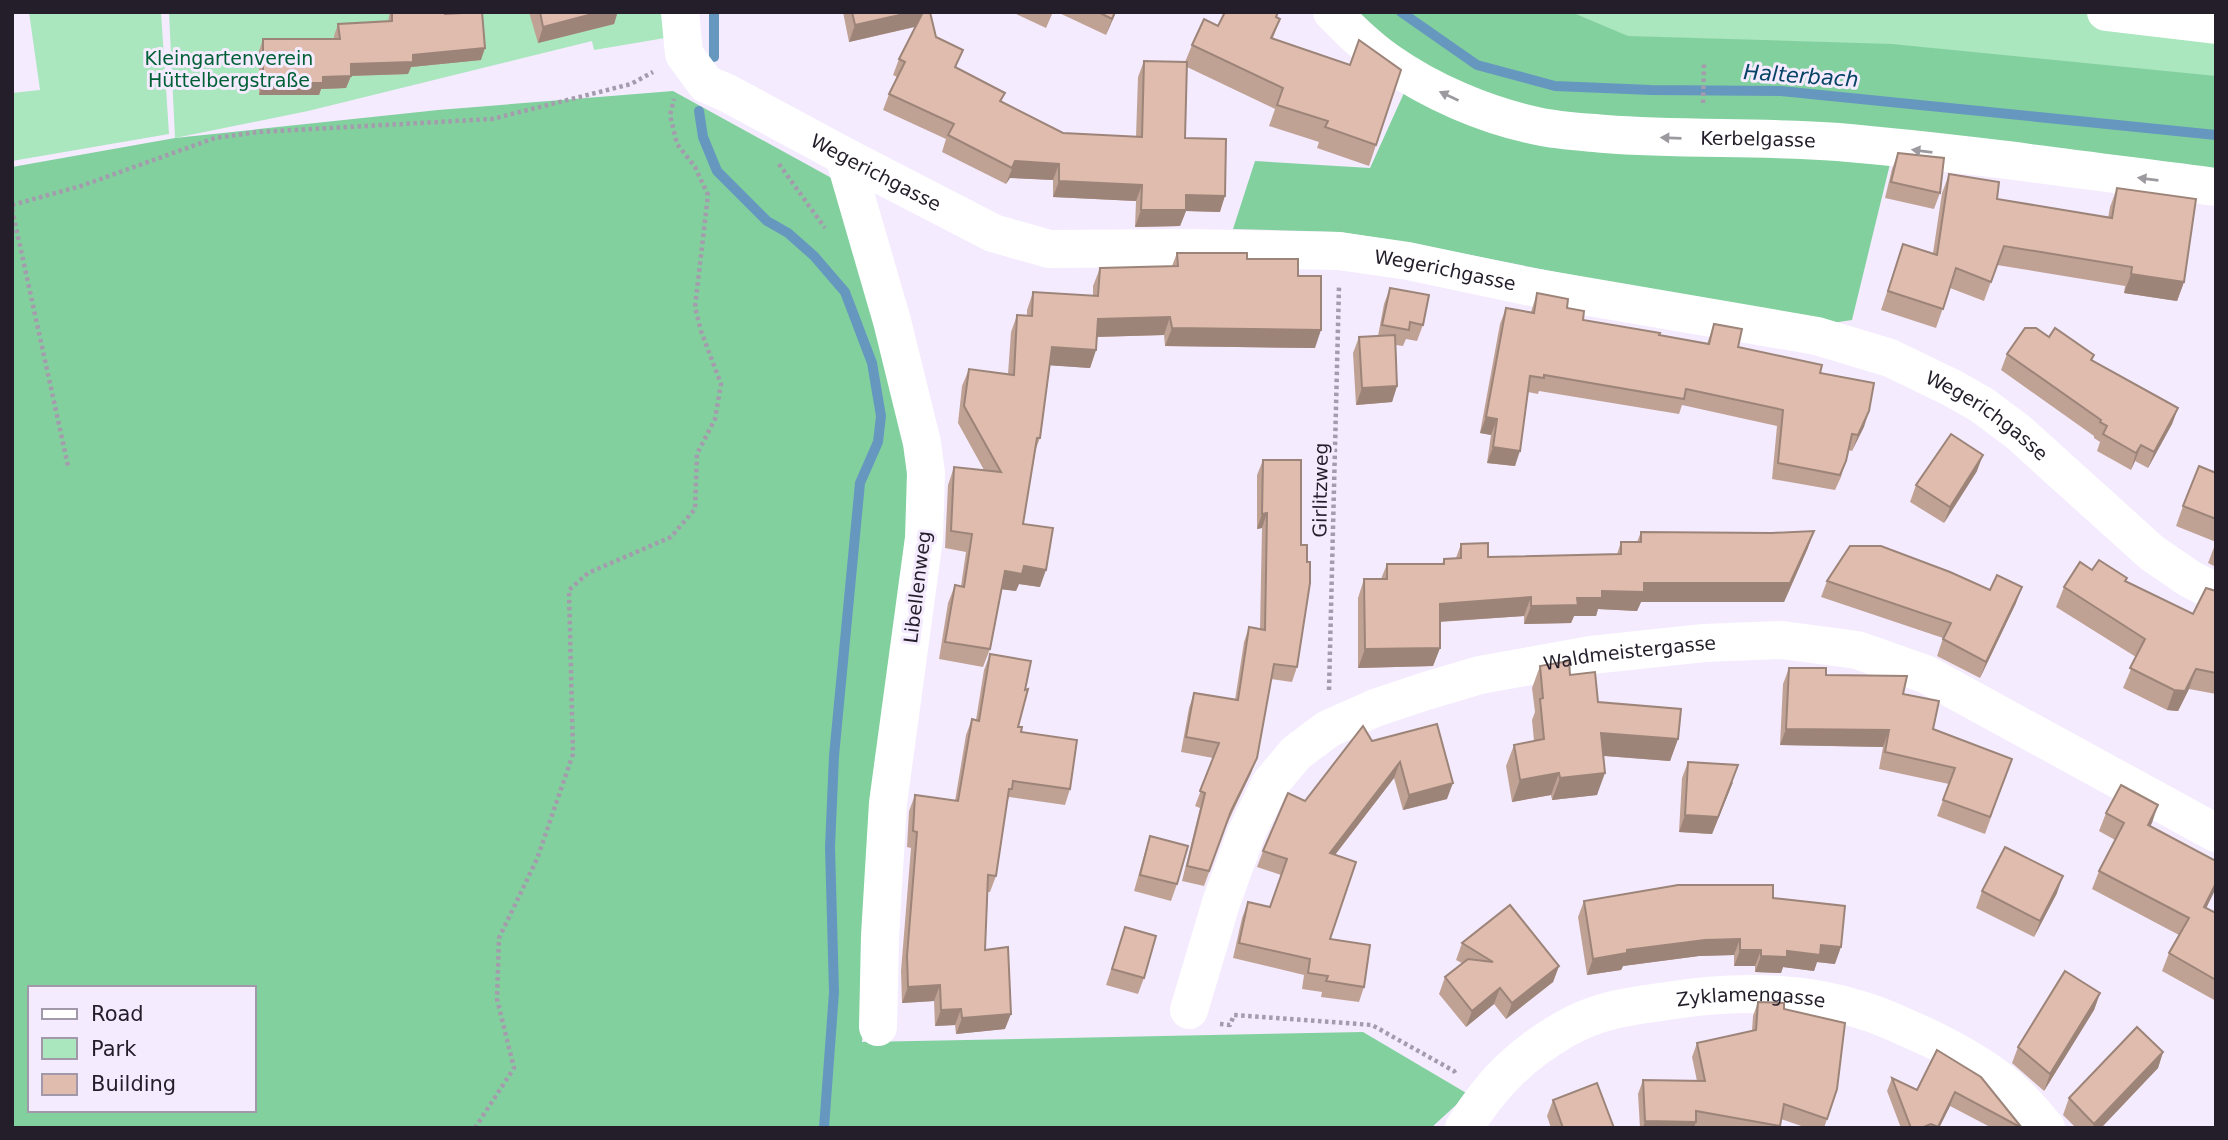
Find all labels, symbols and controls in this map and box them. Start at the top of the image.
park label: Kleingartenverein Hüttelbergstraße [145,47,313,91]
water label: Halterbach [1743,60,1859,92]
one-way arrow [1439,90,1459,102]
street label: Kerbelgasse [1700,127,1816,152]
street label: Wegerichgasse [807,129,945,215]
one-way arrow [1660,132,1682,143]
one-way arrow [1911,146,1933,157]
one-way arrow [2137,173,2159,184]
street label: Wegerichgasse [1373,245,1518,295]
street label: Wegerichgasse [1922,366,2053,465]
street label: Girlitzweg [1308,442,1332,538]
street label: Libellenweg [899,529,935,645]
street label: Waldmeistergasse [1542,632,1716,674]
street label: Zyklamengasse [1675,983,1827,1012]
legend [28,986,256,1112]
text: Road [91,1002,144,1026]
text: Park [91,1037,137,1061]
text: Building [91,1072,176,1096]

